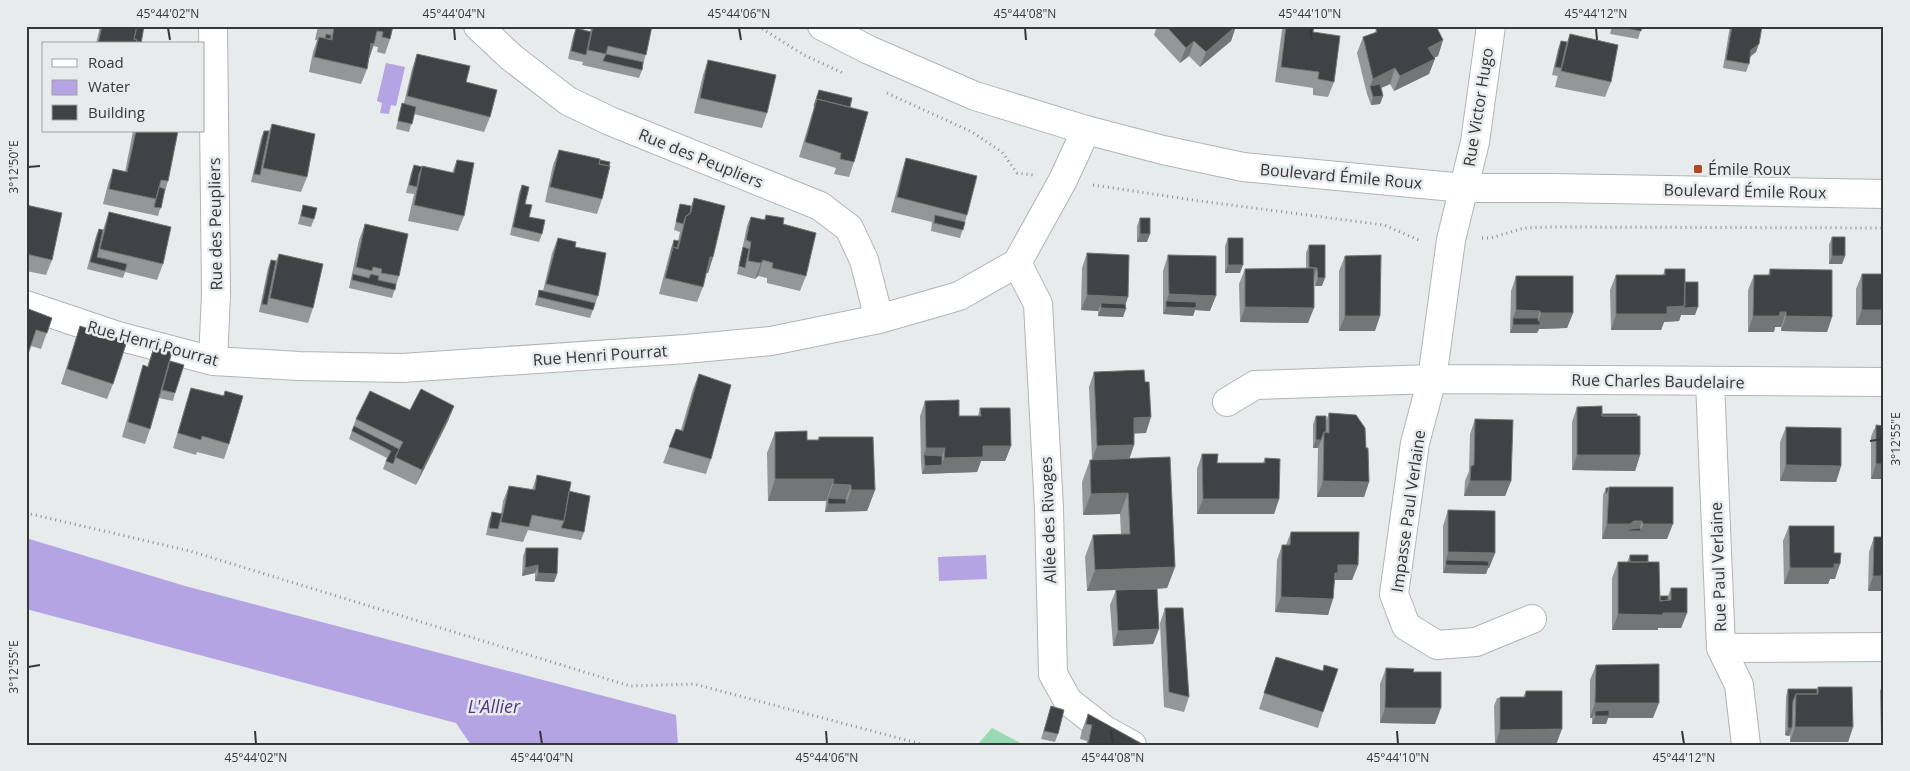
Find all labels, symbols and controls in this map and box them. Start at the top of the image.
text: 45°44'02"N [137,5,199,22]
text: 45°44'04"N [423,5,485,22]
text: 45°44'06"N [708,5,770,22]
text: 45°44'08"N [994,5,1056,22]
text: 45°44'10"N [1279,5,1341,22]
text: 45°44'12"N [1565,5,1627,22]
legend [42,42,205,132]
street label: Rue Victor Hugo [1458,46,1498,168]
text: Road [88,52,124,72]
text: Water [88,76,130,96]
text: Building [88,102,145,122]
street label: Rue des Peupliers [635,123,767,193]
text: 3°12'50"E [5,140,22,194]
street label: Rue des Peupliers [203,157,227,291]
street label: Boulevard Émile Roux [1259,158,1424,194]
place label: Émile Roux [1708,158,1791,180]
marker: Émile Roux [1692,163,1704,175]
street label: Boulevard Émile Roux [1663,179,1827,203]
street label: Rue Henri Pourrat [85,315,221,371]
street label: Rue Henri Pourrat [532,339,668,371]
street label: Rue Charles Baudelaire [1571,368,1745,394]
text: 3°12'55"E [1887,412,1904,466]
street label: Impasse Paul Verlaine [1386,428,1430,594]
street label: Allée des Rivages [1035,456,1061,584]
street label: Rue Paul Verlaine [1705,502,1731,632]
text: 3°12'55"E [5,640,22,694]
water label: L'Allier [468,694,521,718]
text: 45°44'02"N [225,749,287,766]
text: 45°44'04"N [511,749,573,766]
text: 45°44'06"N [796,749,858,766]
text: 45°44'08"N [1082,749,1144,766]
text: 45°44'10"N [1367,749,1429,766]
text: 45°44'12"N [1653,749,1715,766]

